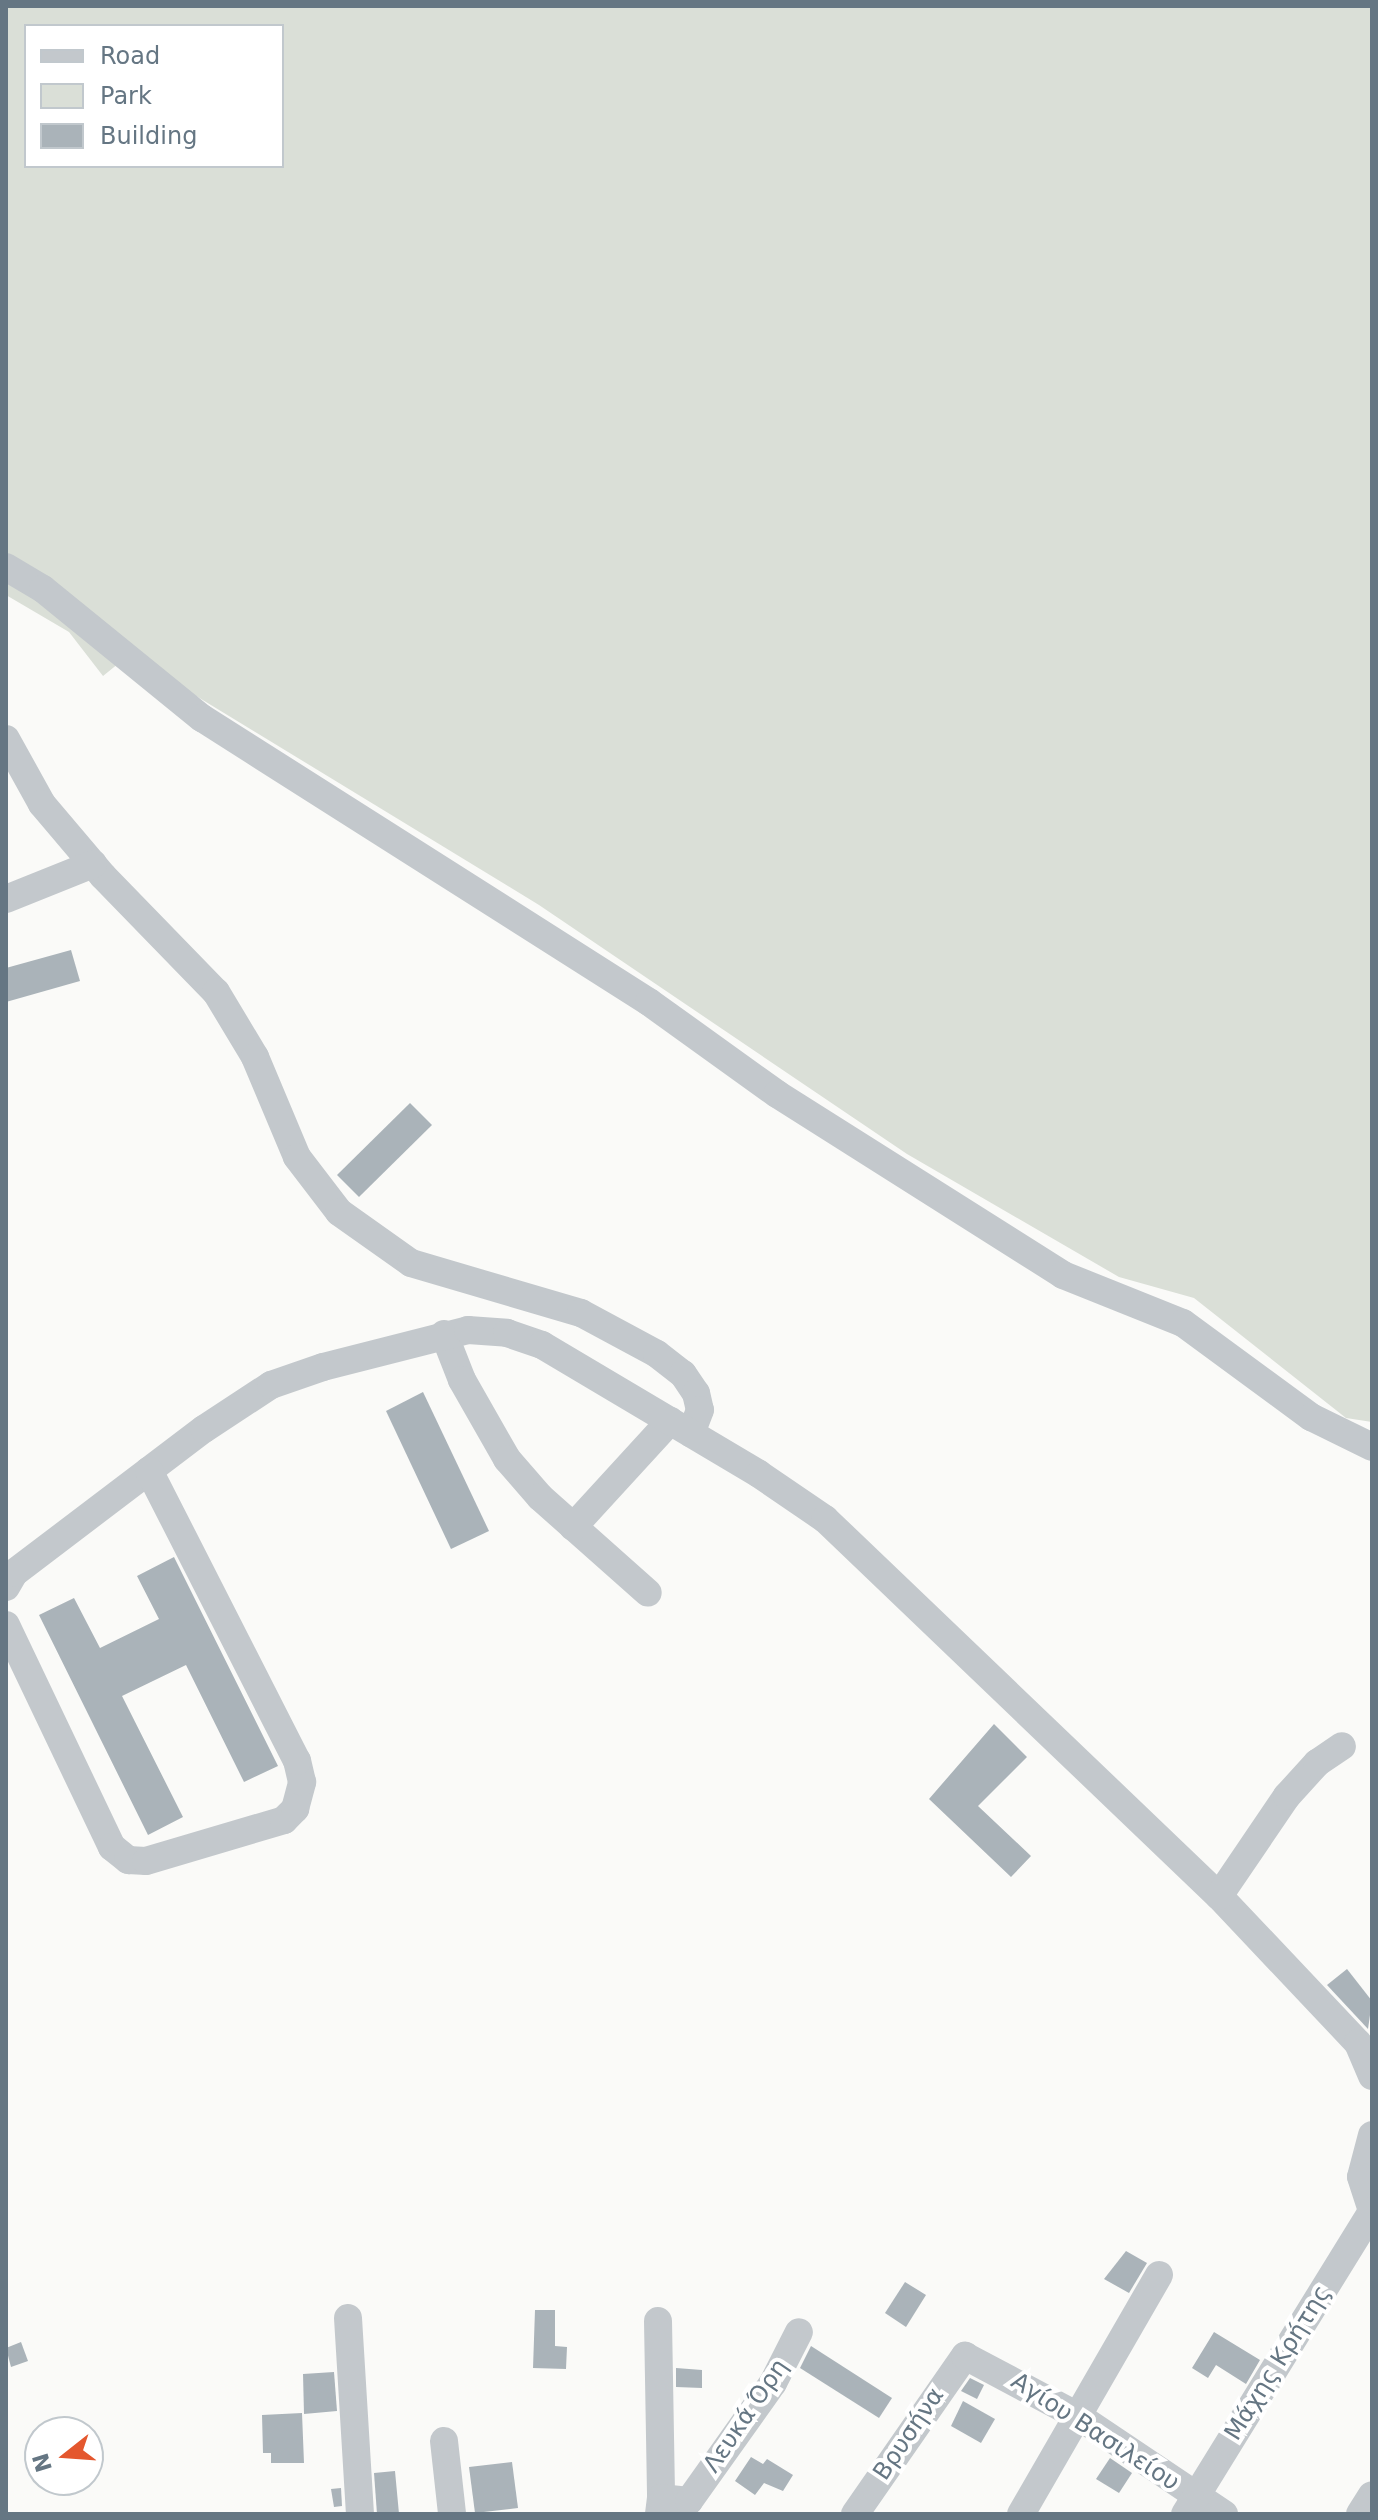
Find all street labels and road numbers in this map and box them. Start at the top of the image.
street label: Μάχης Κρήτης [1219,2280,1337,2446]
street label: Λευκά Όρη [697,2354,795,2478]
street label: Αγίου Βασιλείου [1006,2367,1184,2497]
street label: Βρυσήνα [868,2382,950,2486]

